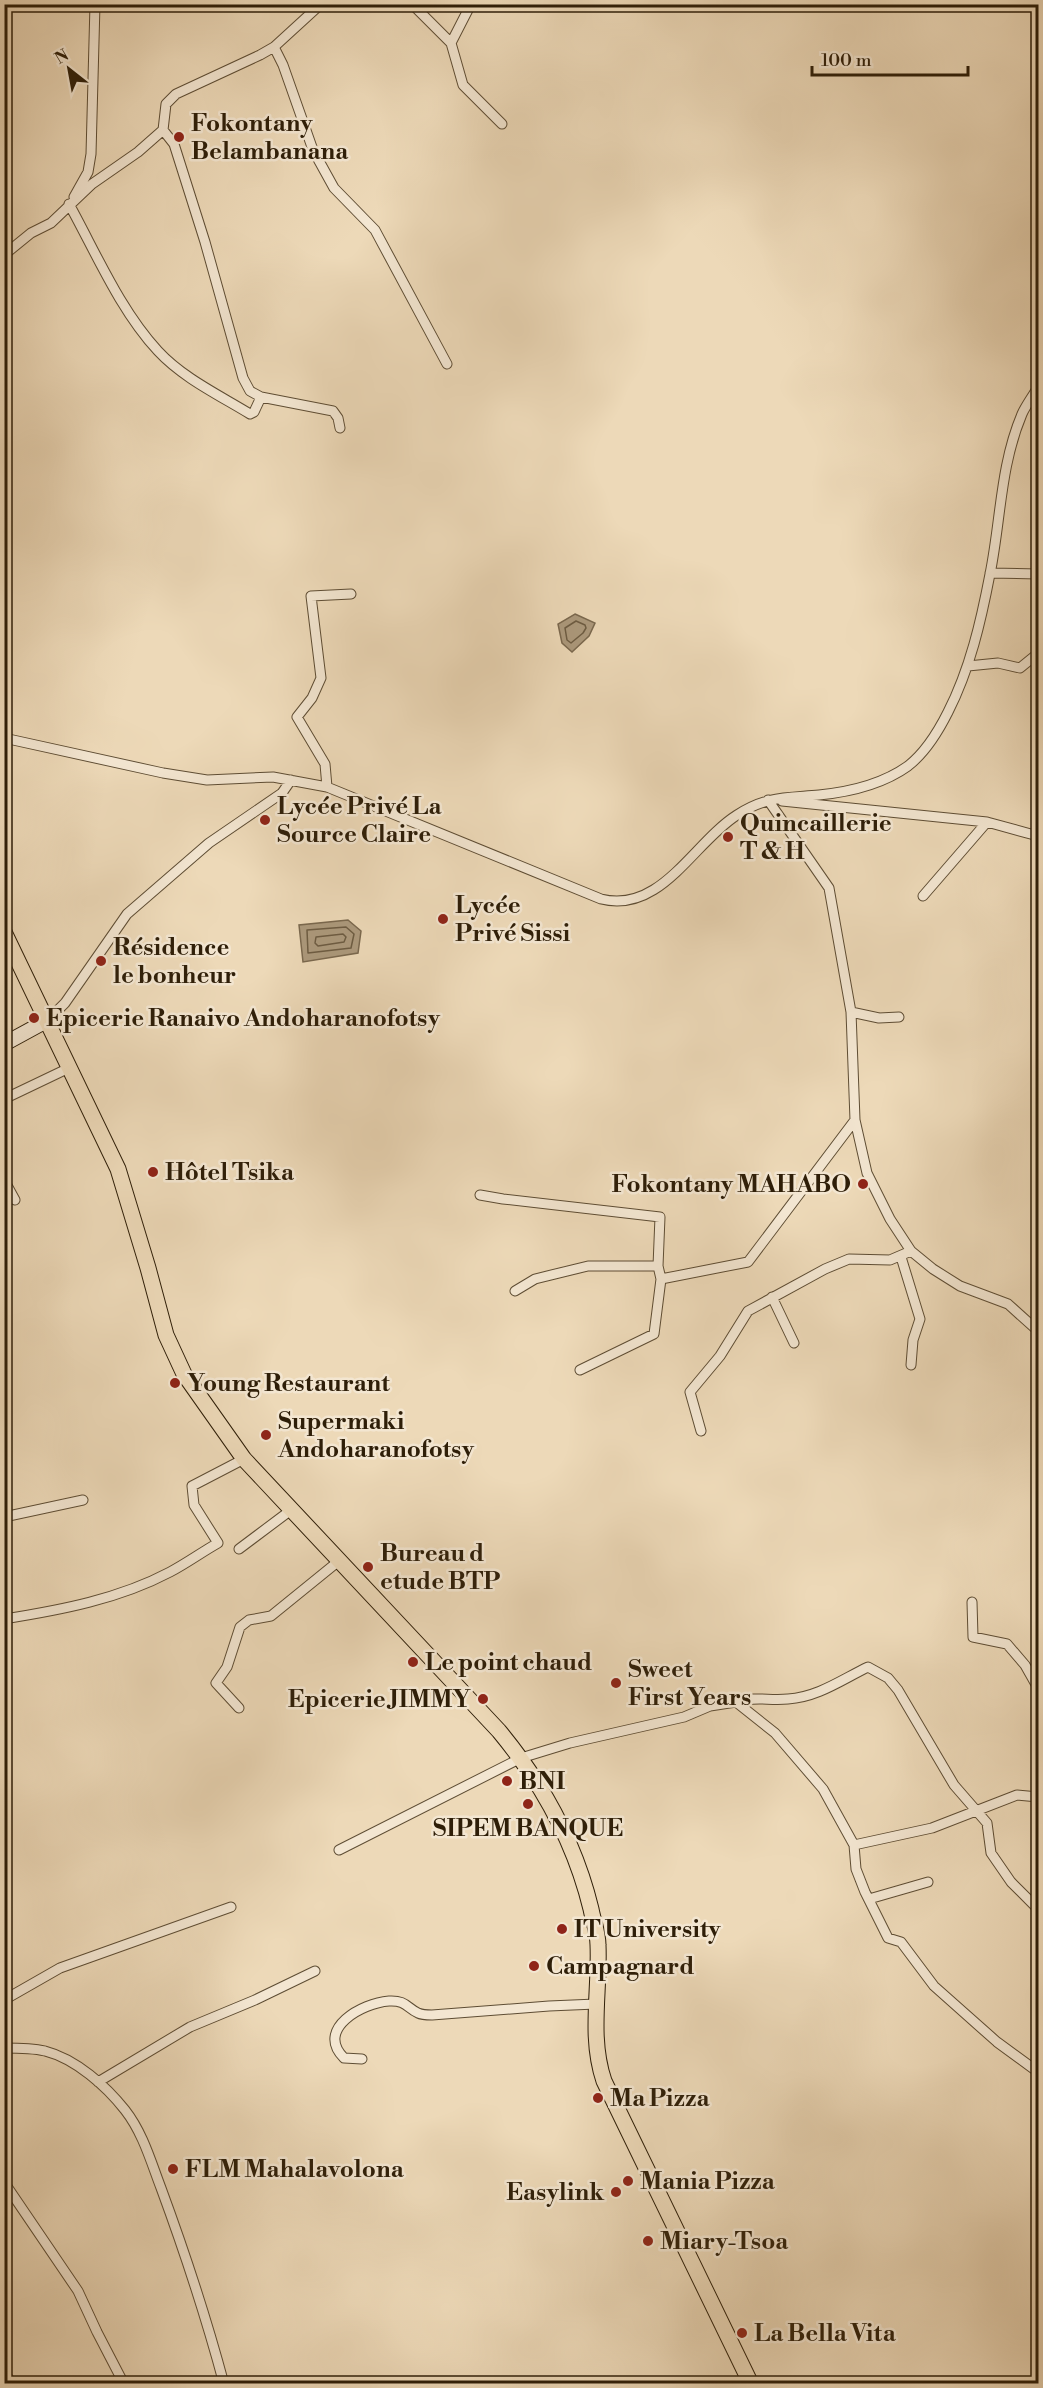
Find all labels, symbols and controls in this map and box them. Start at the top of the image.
north arrow [39,39,99,99]
scale bar [812,39,968,77]
text: N [51,45,73,69]
text: 100 m [821,49,872,72]
place label: Fokontany Belambanana [191,109,349,167]
marker: Fokontany Belambanana [172,130,186,144]
place label: Lycée Privé La Source Claire [277,792,442,850]
place label: Quincaillerie T & H [740,809,892,867]
marker: Lycée Privé La Source Claire [258,813,272,827]
marker: Quincaillerie T & H [721,830,735,844]
place label: Lycée Privé Sissi [455,891,570,949]
marker: Lycée Privé Sissi [436,912,450,926]
place label: Résidence le bonheur [113,933,236,991]
marker: Résidence le bonheur [94,954,108,968]
place label: Epicerie Ranaivo Andoharanofotsy [46,1004,441,1034]
marker: Epicerie Ranaivo Andoharanofotsy [27,1011,41,1025]
place label: Hôtel Tsika [165,1158,295,1188]
marker: Hôtel Tsika [146,1165,160,1179]
place label: Fokontany MAHABO [612,1170,851,1200]
marker: Fokontany MAHABO [856,1177,870,1191]
place label: Young Restaurant [187,1369,390,1399]
marker: Young Restaurant [168,1376,182,1390]
place label: Supermaki Andoharanofotsy [277,1407,475,1465]
marker: Supermaki Andoharanofotsy [259,1428,273,1442]
place label: Bureau d etude BTP [380,1539,500,1597]
marker: Bureau d etude BTP [361,1560,375,1574]
place label: Le point chaud [425,1648,592,1678]
marker: Le point chaud [406,1655,420,1669]
place label: Sweet First Years [628,1655,751,1713]
marker: Sweet First Years [609,1676,623,1690]
place label: Epicerie JIMMY [288,1685,472,1715]
marker: Epicerie JIMMY [476,1692,490,1706]
place label: BNI [519,1767,565,1797]
marker: BNI [500,1774,514,1788]
marker: SIPEM BANQUE [521,1797,535,1811]
place label: SIPEM BANQUE [433,1814,623,1844]
place label: IT University [574,1915,721,1945]
marker: IT University [555,1922,569,1936]
place label: Campagnard [546,1952,694,1982]
marker: Campagnard [527,1959,541,1973]
place label: Ma Pizza [610,2084,710,2114]
marker: Ma Pizza [591,2091,605,2105]
place label: FLM Mahalavolona [185,2155,405,2185]
marker: FLM Mahalavolona [166,2162,180,2176]
place label: Mania Pizza [640,2167,776,2197]
marker: Mania Pizza [621,2174,635,2188]
place label: Easylink [506,2178,605,2208]
marker: Easylink [609,2185,623,2199]
place label: Miary-Tsoa [660,2227,789,2257]
marker: Miary-Tsoa [641,2234,655,2248]
place label: La Bella Vita [754,2319,897,2349]
marker: La Bella Vita [735,2326,749,2340]

